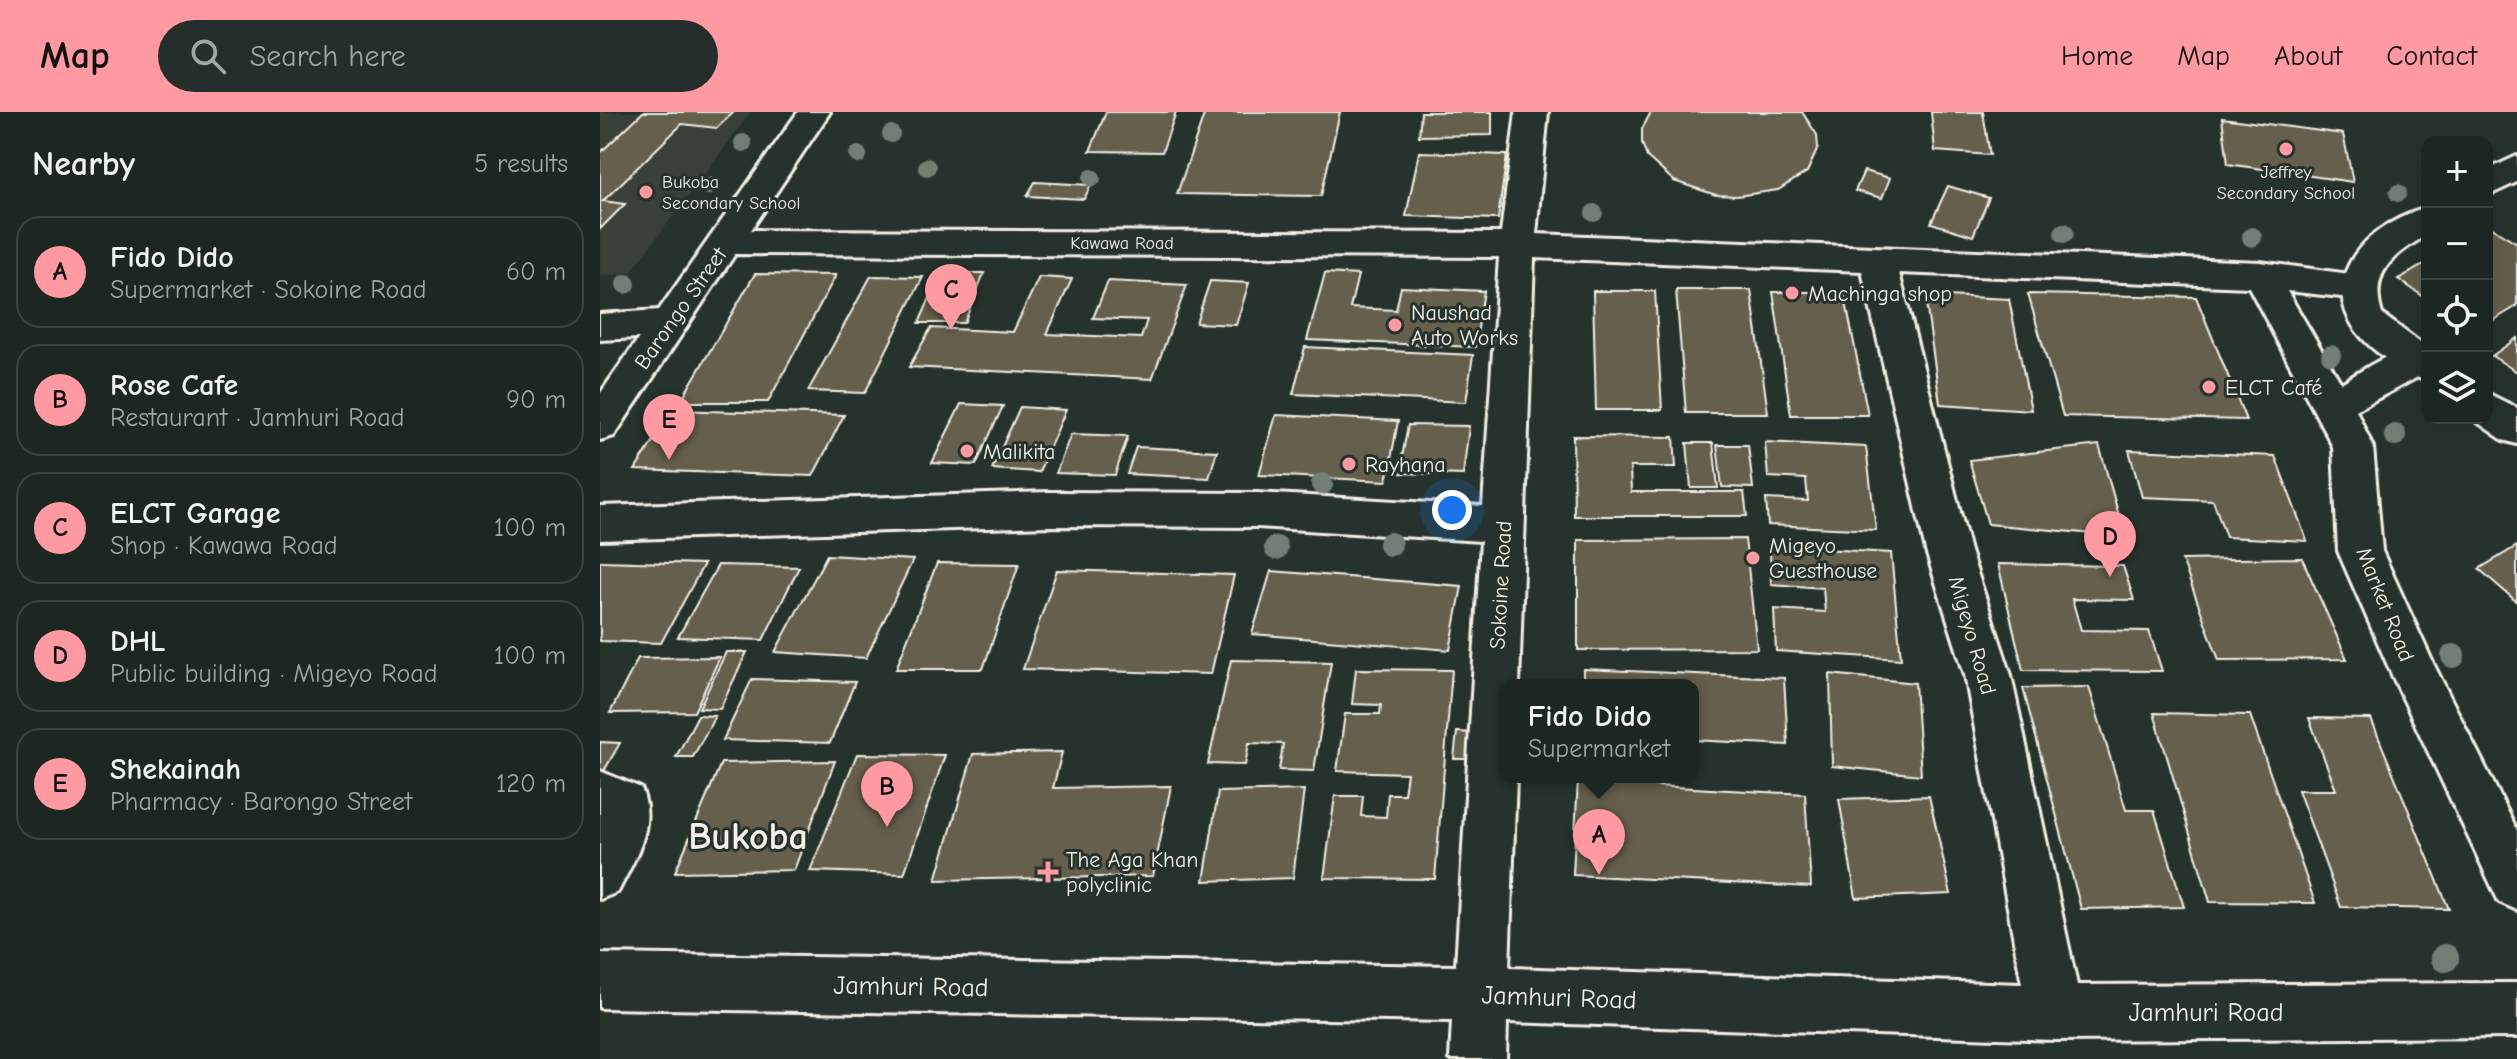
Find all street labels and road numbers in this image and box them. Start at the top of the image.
street label: Kawawa Road [1070,233,1174,254]
street label: Barongo Street [629,242,733,375]
street label: Sokoine Road [1485,520,1517,650]
street label: Market Road [2350,543,2420,665]
street label: Migeyo Road [1943,573,2001,698]
street label: Jamhuri Road [833,971,989,1003]
street label: Jamhuri Road [1481,980,1637,1016]
street label: Jamhuri Road [2128,998,2284,1028]

